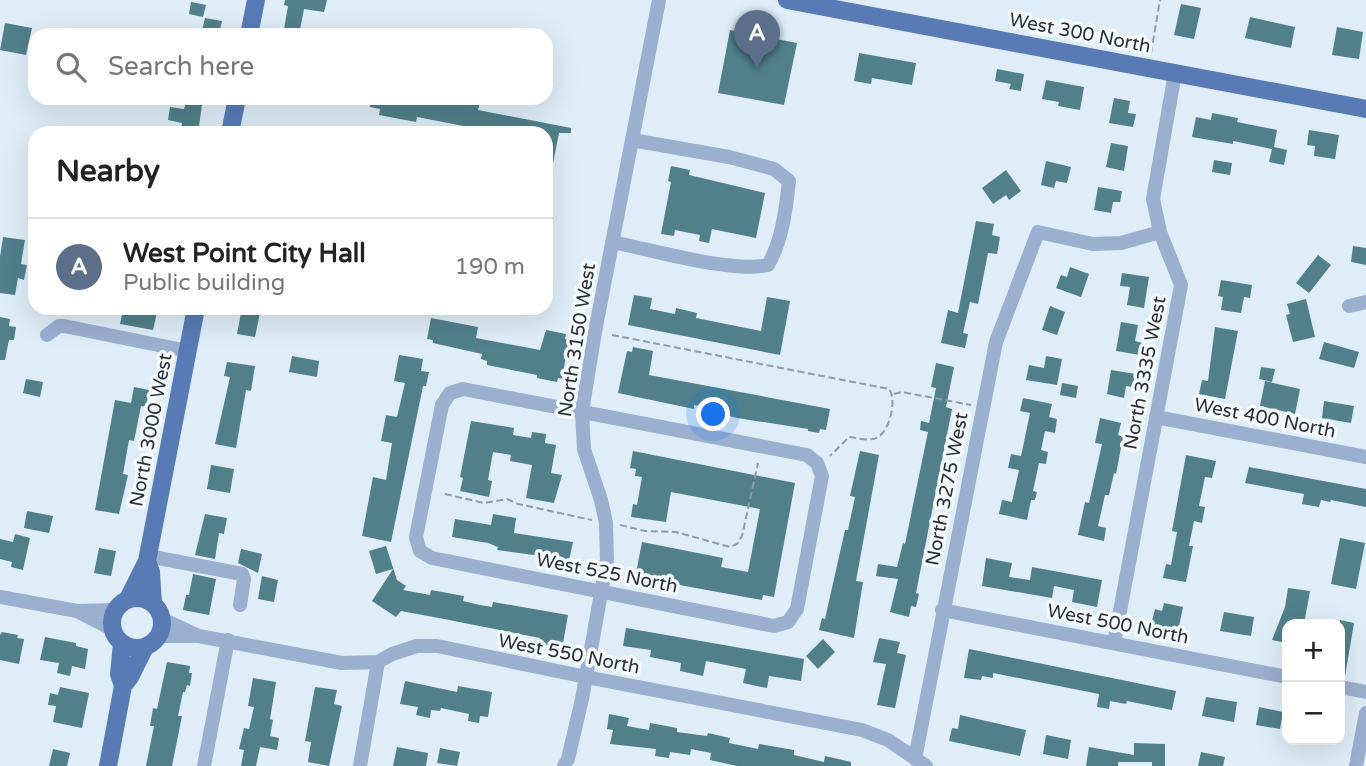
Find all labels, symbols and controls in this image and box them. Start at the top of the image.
street label: West 300 North [1007,8,1153,58]
pin: A [734,10,780,68]
search box [28,28,553,105]
icon: search [52,48,90,86]
text: Search here [108,51,254,82]
text: Nearby [56,153,160,190]
text: West Point City Hall [123,238,366,269]
text: A [70,253,88,281]
text: 190 m [455,253,525,281]
street label: North 3150 West [554,261,600,419]
text: Public building [123,269,285,297]
street label: North 3335 West [1119,294,1171,452]
street label: North 3000 West [125,351,177,509]
street label: West 400 North [1192,393,1338,443]
your location [696,397,730,431]
street label: North 3275 West [921,410,973,568]
street label: West 525 North [534,548,680,598]
street label: West 500 North [1045,599,1191,649]
map controls [1282,619,1345,745]
button: + [1282,619,1345,682]
street label: West 550 North [496,629,642,679]
button: − [1282,682,1345,745]

